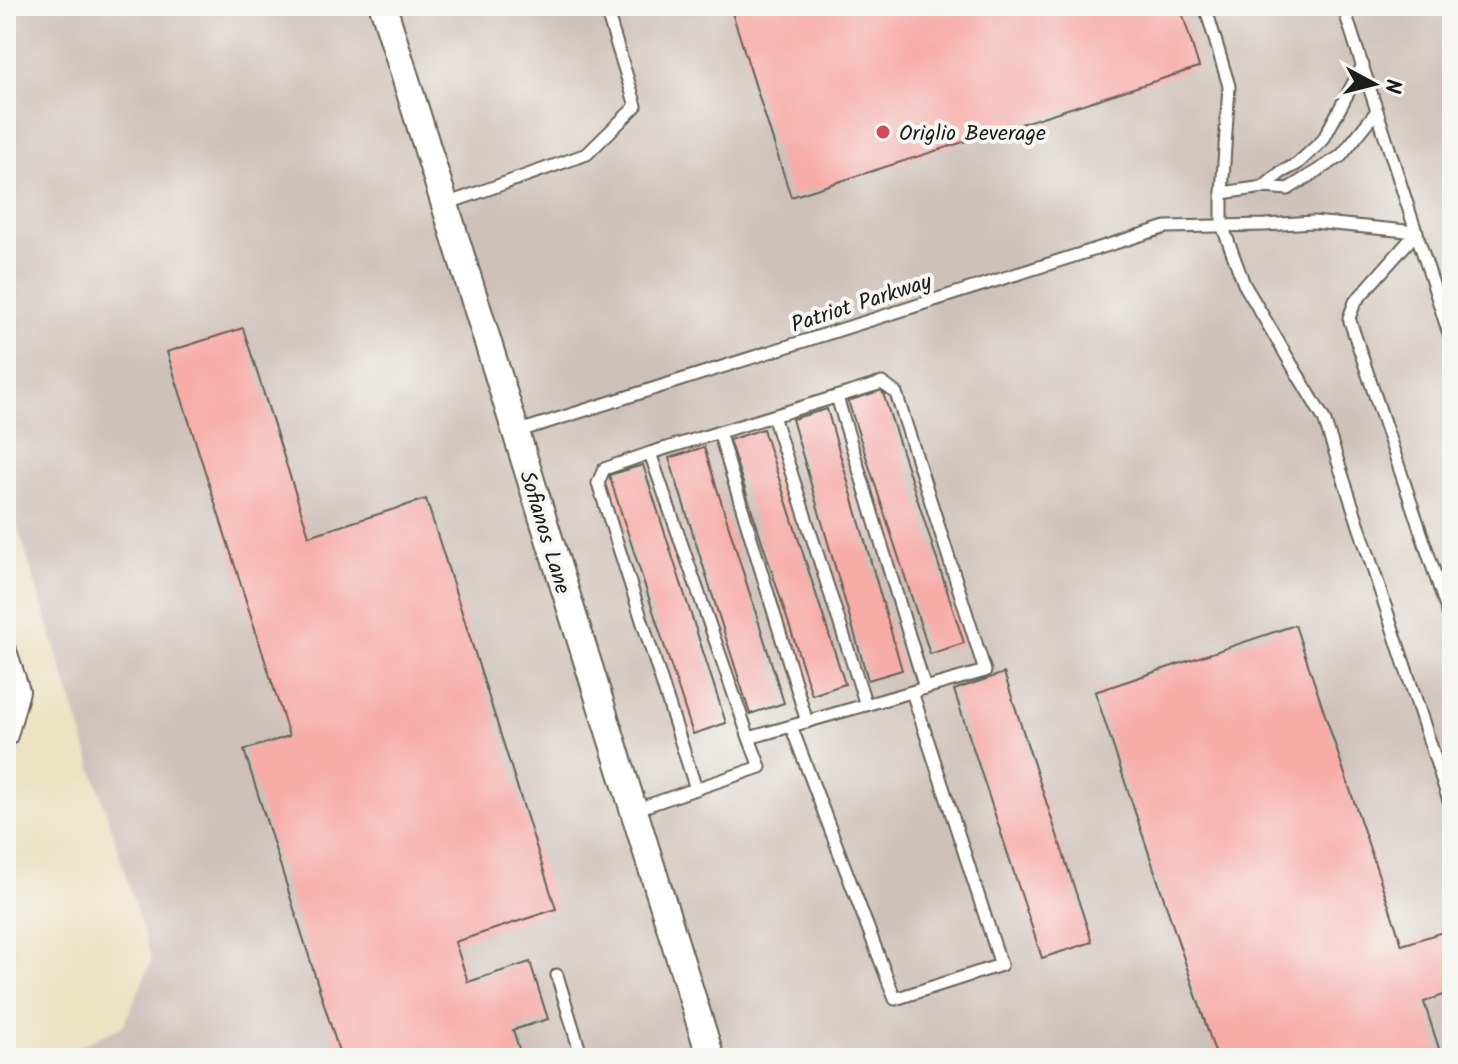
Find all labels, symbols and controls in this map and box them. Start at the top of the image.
north arrow [1334,44,1414,124]
text: N [1373,77,1410,95]
place label: Origlio Beverage [899,117,1046,152]
marker: Origlio Beverage [874,123,892,141]
street label: Patriot Parkway [787,265,937,344]
street label: Sofianos Lane [508,467,579,599]

